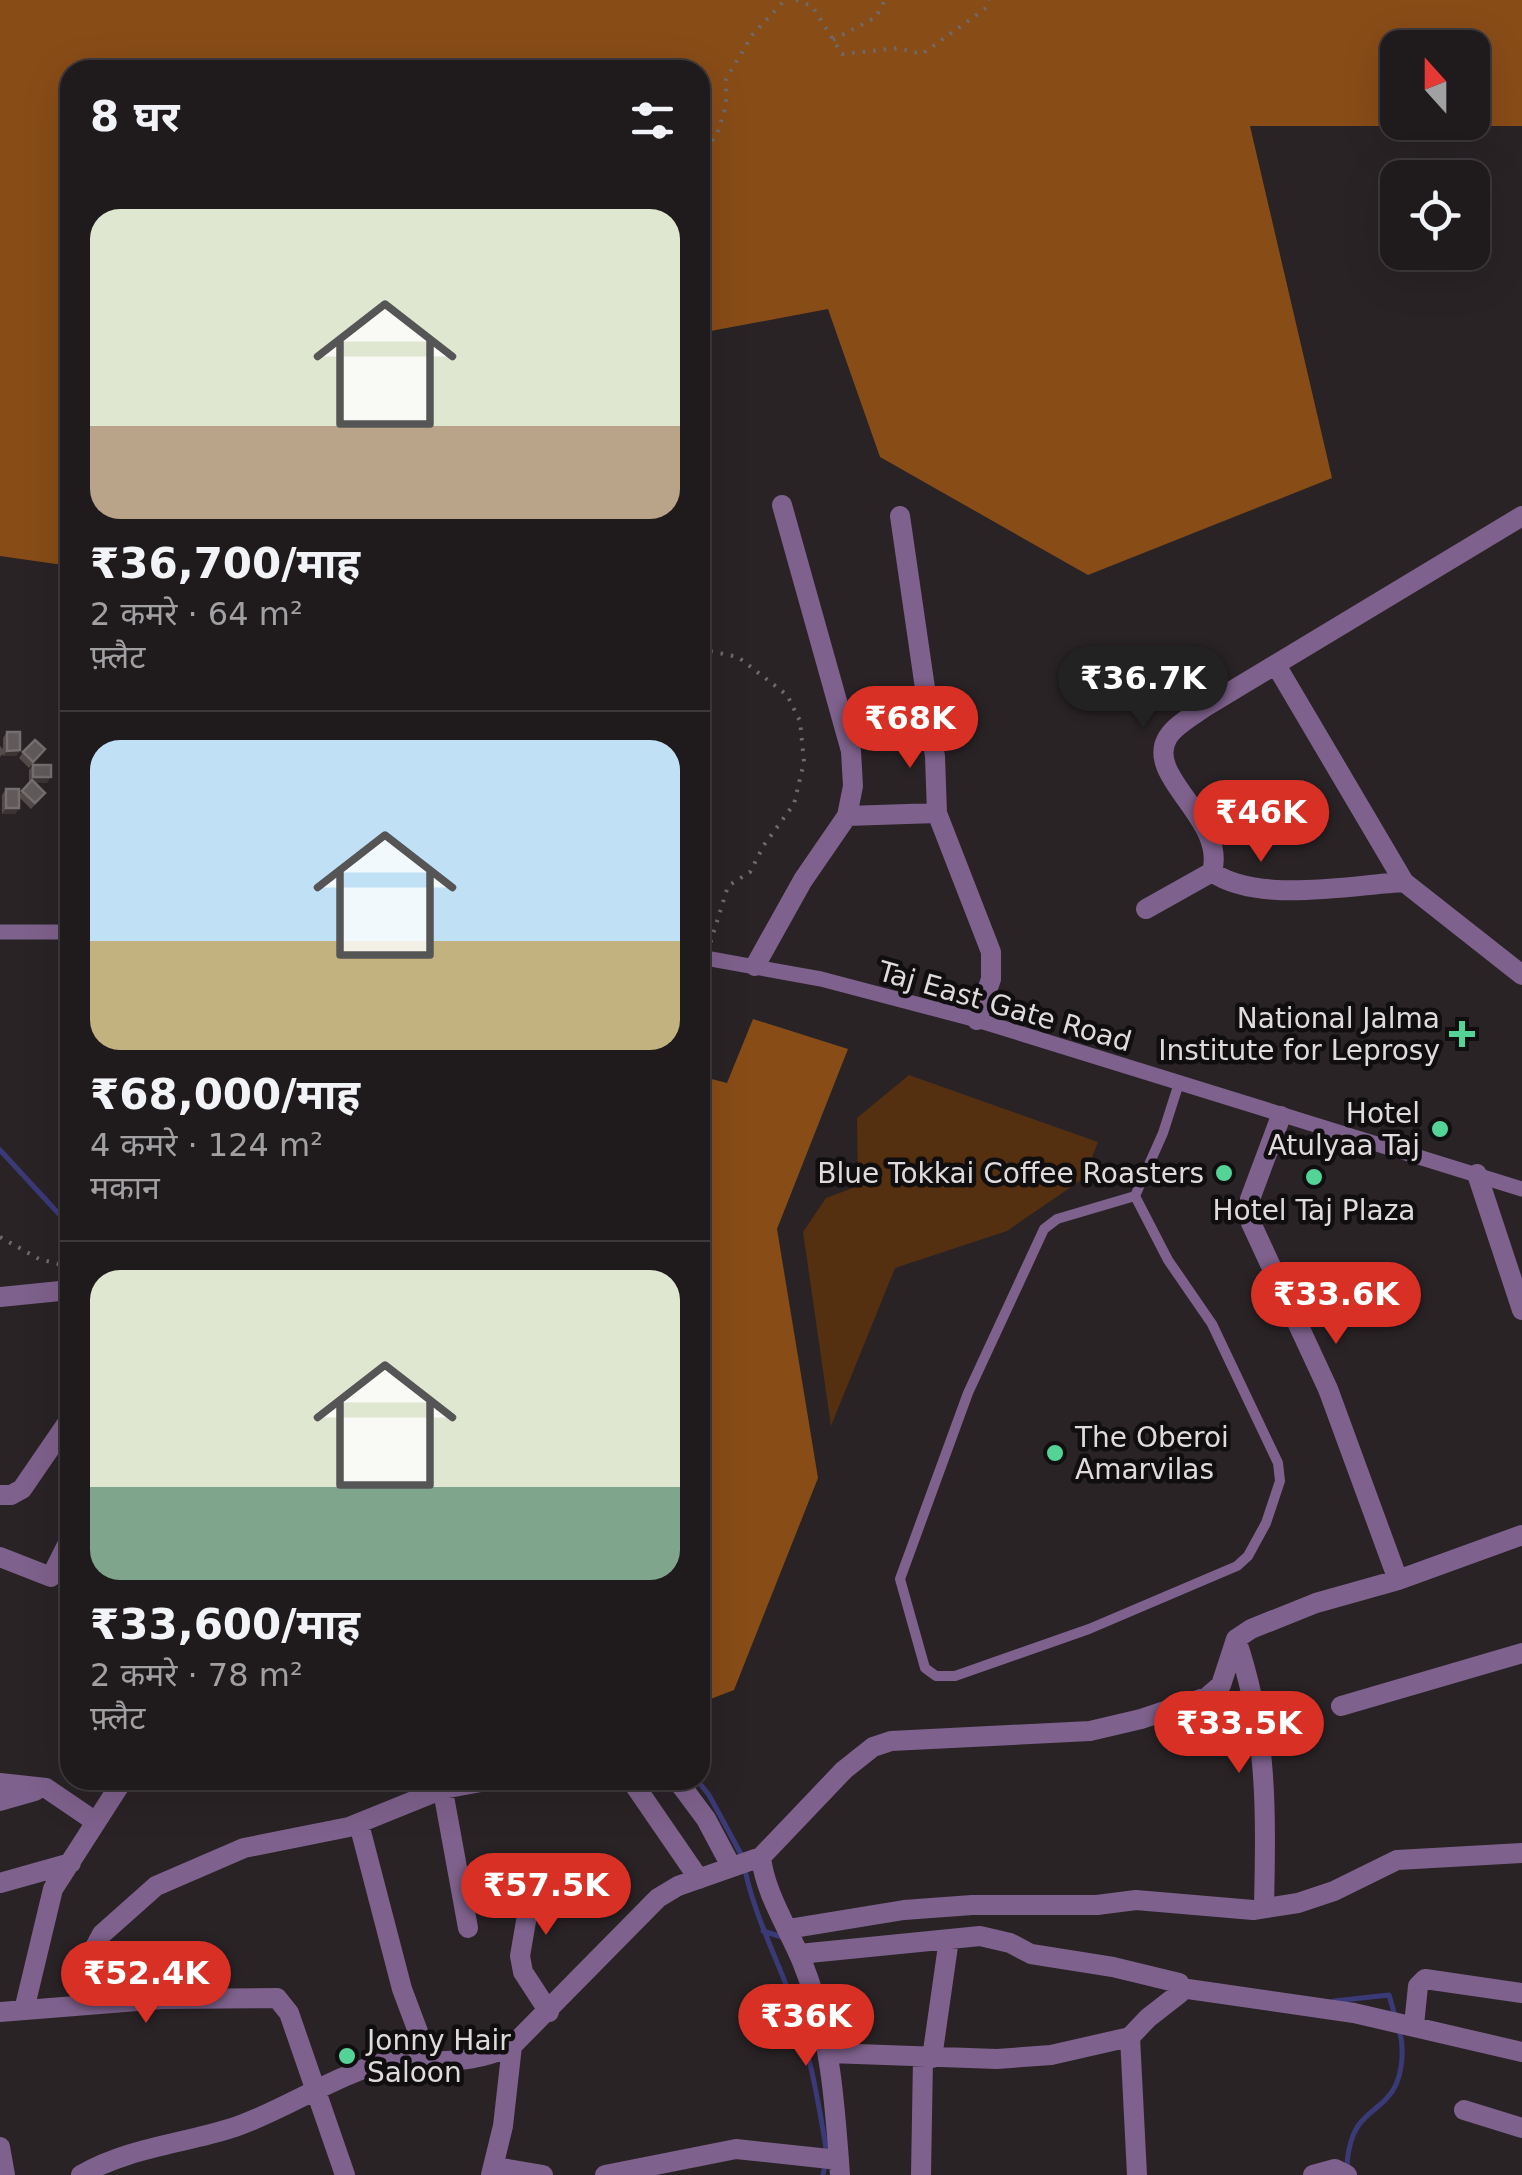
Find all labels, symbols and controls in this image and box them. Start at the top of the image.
north arrow [1380,30,1490,140]
map controls [1380,30,1490,270]
text: 8 घर [90,92,180,141]
icon: filters [625,93,680,148]
button: locate [1380,160,1490,270]
icon: home [295,274,475,454]
text: ₹36,700/माह [90,539,360,588]
text: 2 कमरे · 64 m² [90,595,303,633]
text: फ़्लैट [90,638,145,676]
pin: ₹36.7K [1062,646,1224,731]
text: ₹36.7K [1080,659,1206,697]
pin: ₹68K [851,686,969,771]
text: ₹68K [864,699,956,737]
pin: ₹46K [1202,780,1320,865]
text: ₹46K [1215,793,1307,831]
icon: home [295,805,475,985]
street label: Taj East Gate Road [874,954,1135,1058]
place label: National Jalma Institute for Leprosy [1158,1002,1440,1067]
marker: National Jalma Institute for Leprosy [1449,1021,1475,1047]
text: ₹68,000/माह [90,1070,360,1119]
place label: Hotel Atulyaa Taj [1268,1097,1420,1162]
marker: Hotel Atulyaa Taj [1429,1118,1451,1140]
text: 4 कमरे · 124 m² [90,1126,323,1164]
place label: Blue Tokkai Coffee Roasters [817,1157,1204,1190]
marker: Blue Tokkai Coffee Roasters [1213,1162,1235,1184]
marker: Hotel Taj Plaza [1303,1166,1325,1188]
text: मकान [90,1169,160,1207]
place label: Hotel Taj Plaza [1212,1194,1416,1227]
pin: ₹33.6K [1255,1262,1417,1347]
text: ₹33.6K [1273,1275,1399,1313]
icon: home [295,1335,475,1515]
place label: The Oberoi Amarvilas [1074,1421,1229,1486]
marker: The Oberoi Amarvilas [1044,1442,1066,1464]
text: ₹33,600/माह [90,1600,360,1649]
text: 2 कमरे · 78 m² [90,1656,303,1694]
pin: ₹33.5K [1158,1691,1320,1776]
text: फ़्लैट [90,1699,145,1737]
text: ₹33.5K [1176,1704,1302,1742]
pin: ₹57.5K [465,1853,627,1938]
text: ₹57.5K [483,1866,609,1904]
pin: ₹52.4K [65,1941,227,2026]
text: ₹52.4K [83,1954,209,1992]
pin: ₹36K [747,1984,865,2069]
text: ₹36K [760,1997,852,2035]
place label: Jonny Hair Saloon [365,2024,511,2089]
marker: Jonny Hair Saloon [336,2045,358,2067]

